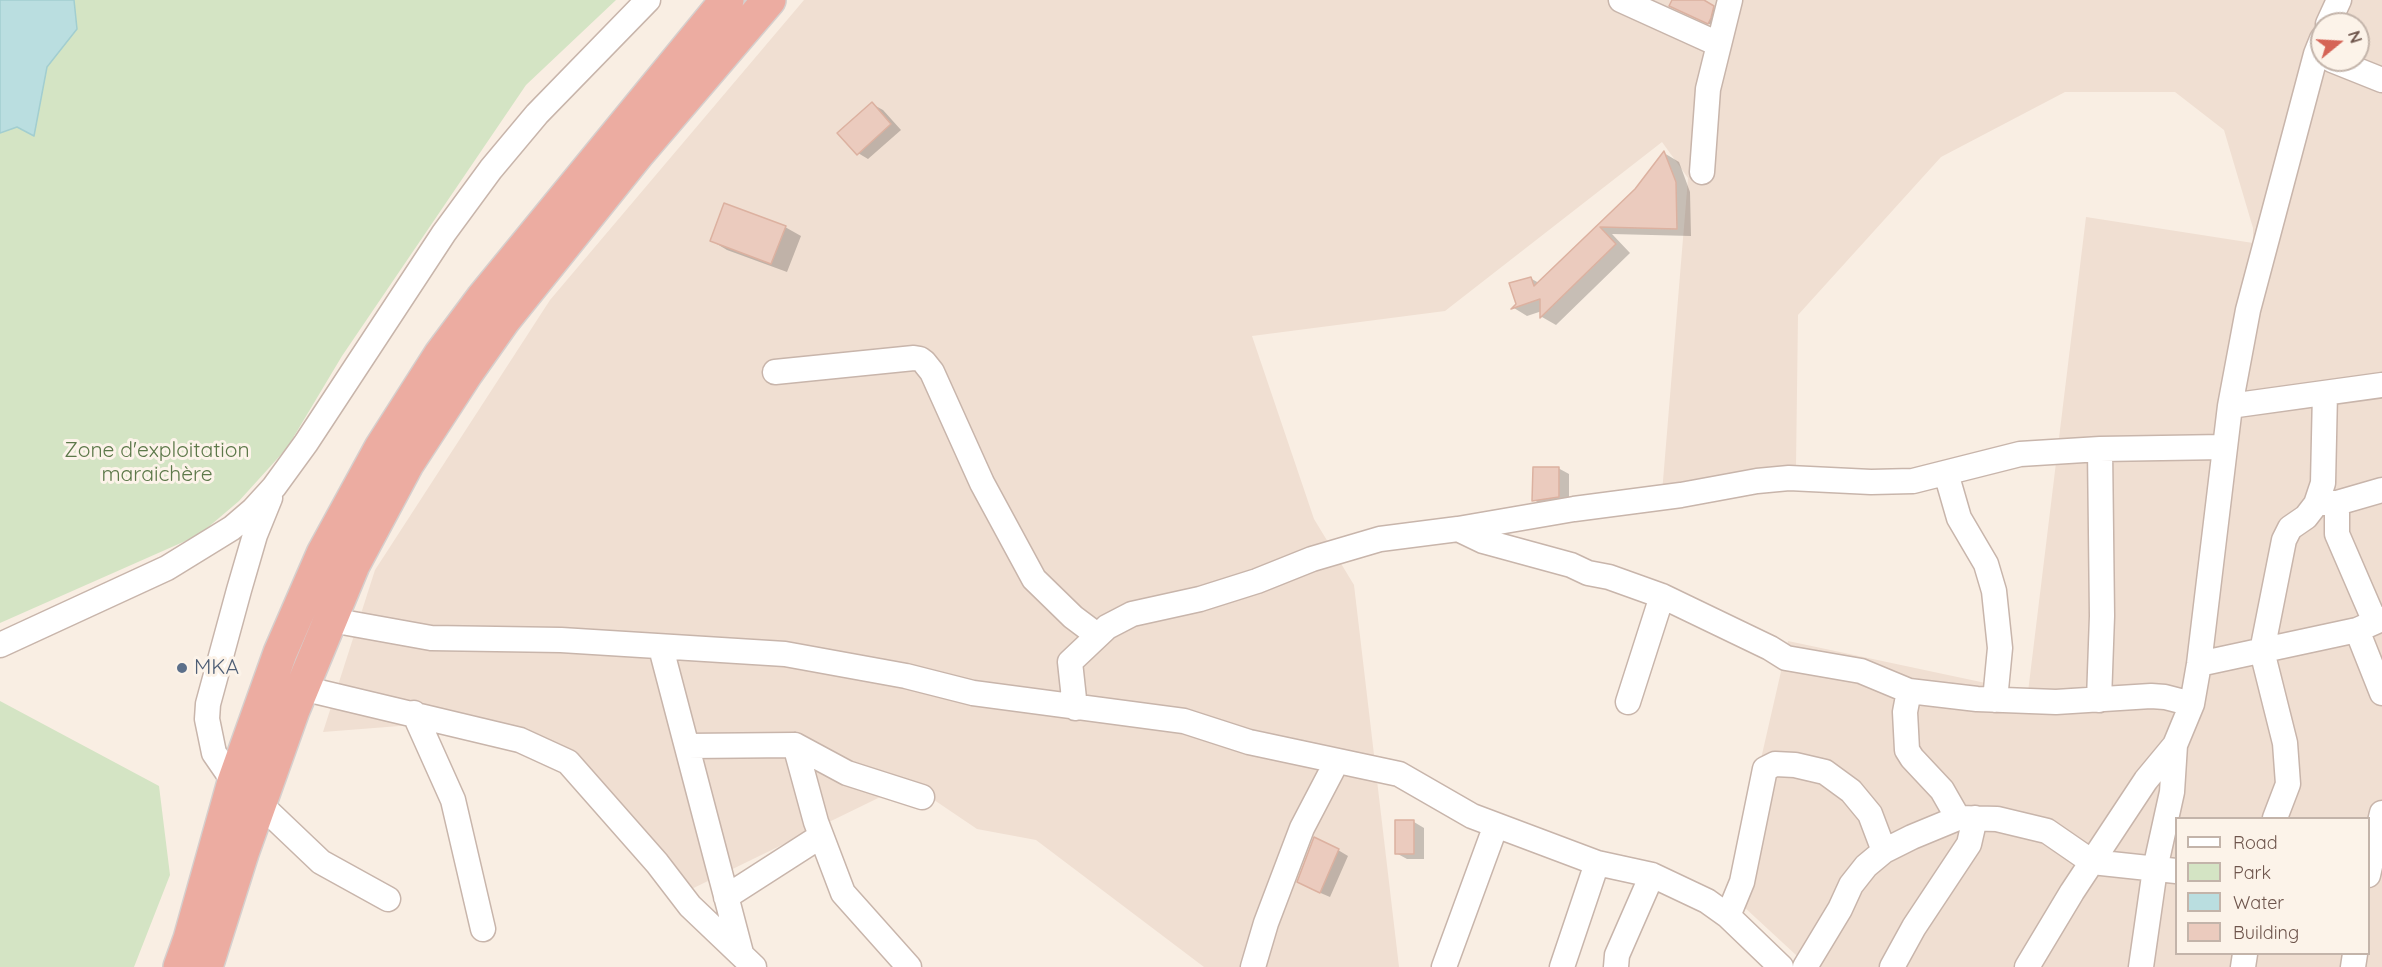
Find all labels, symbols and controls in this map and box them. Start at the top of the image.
north arrow [2310,12,2370,72]
text: N [2344,28,2367,46]
park label: Zone d'exploitation maraichère [64,438,250,488]
place label: MKA [194,655,239,681]
marker: MKA [175,661,189,675]
legend [2175,817,2370,955]
text: Road [2233,831,2278,854]
text: Park [2233,861,2271,884]
text: Water [2233,891,2284,914]
text: Building [2233,921,2299,944]

